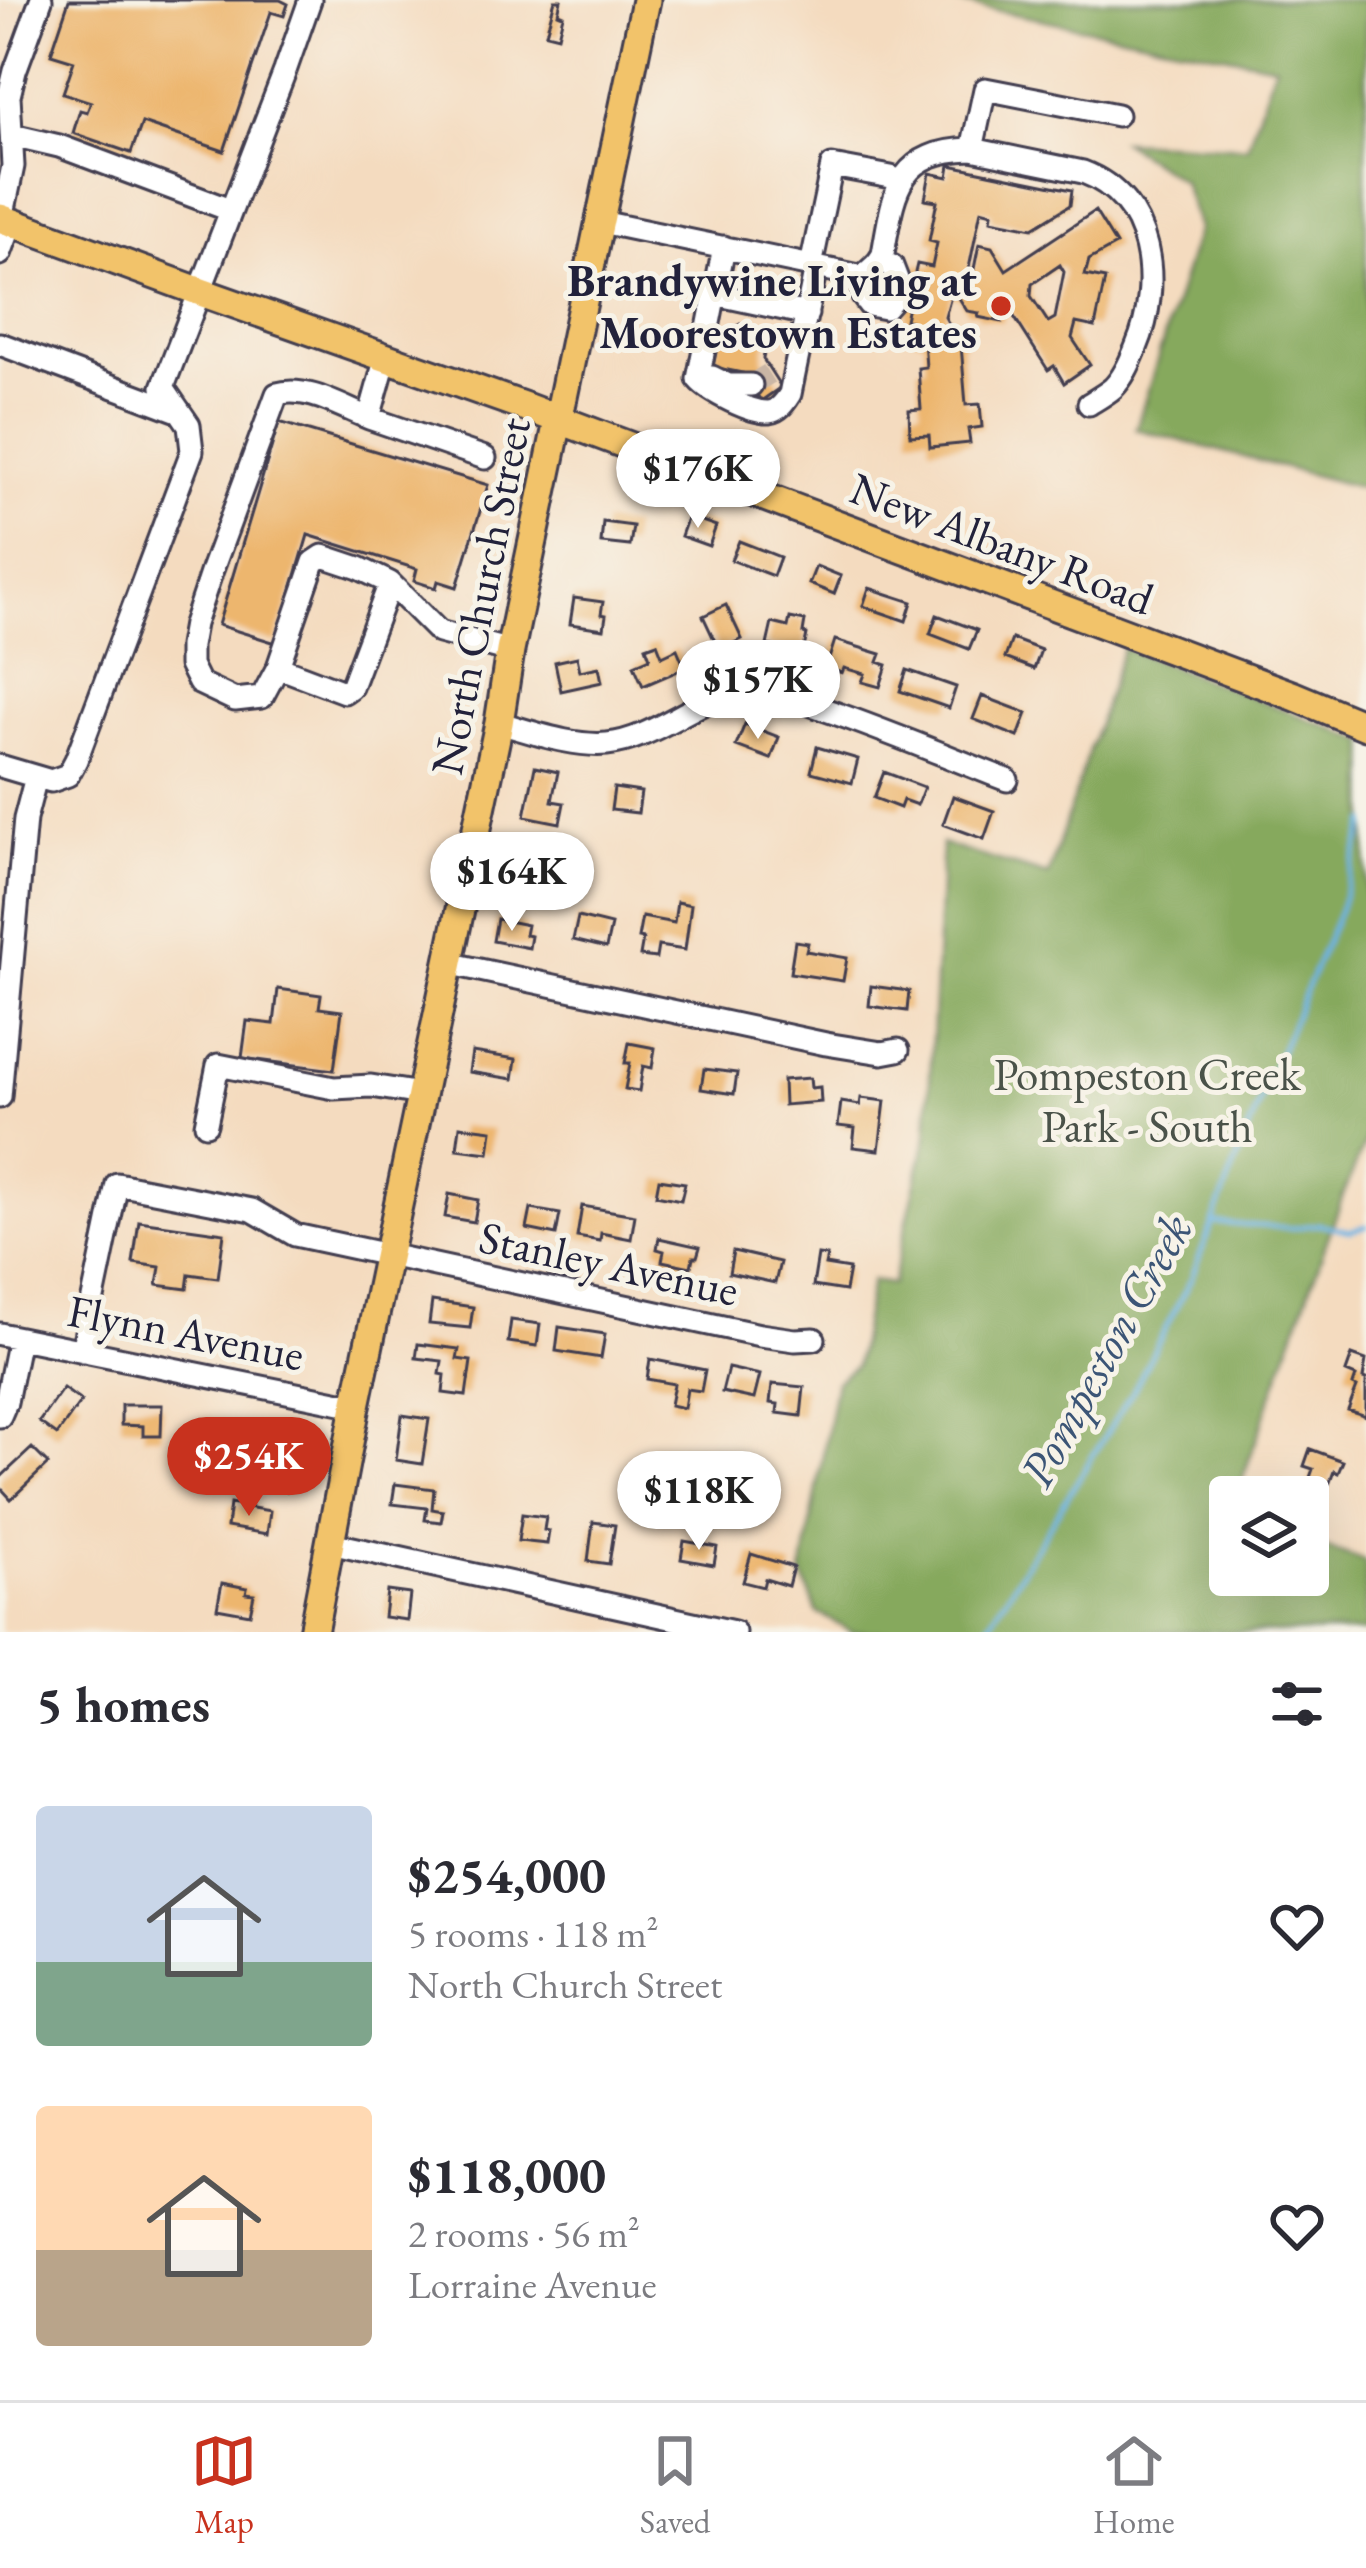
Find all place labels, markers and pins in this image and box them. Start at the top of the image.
place label: Brandywine Living at Moorestown Estates [567,251,977,361]
marker: Brandywine Living at Moorestown Estates [988,293,1014,319]
pin: $176K [614,429,782,531]
pin: $157K [674,640,842,742]
pin: $164K [428,832,596,934]
pin: $254K [165,1417,333,1519]
pin: $118K [615,1451,783,1553]

